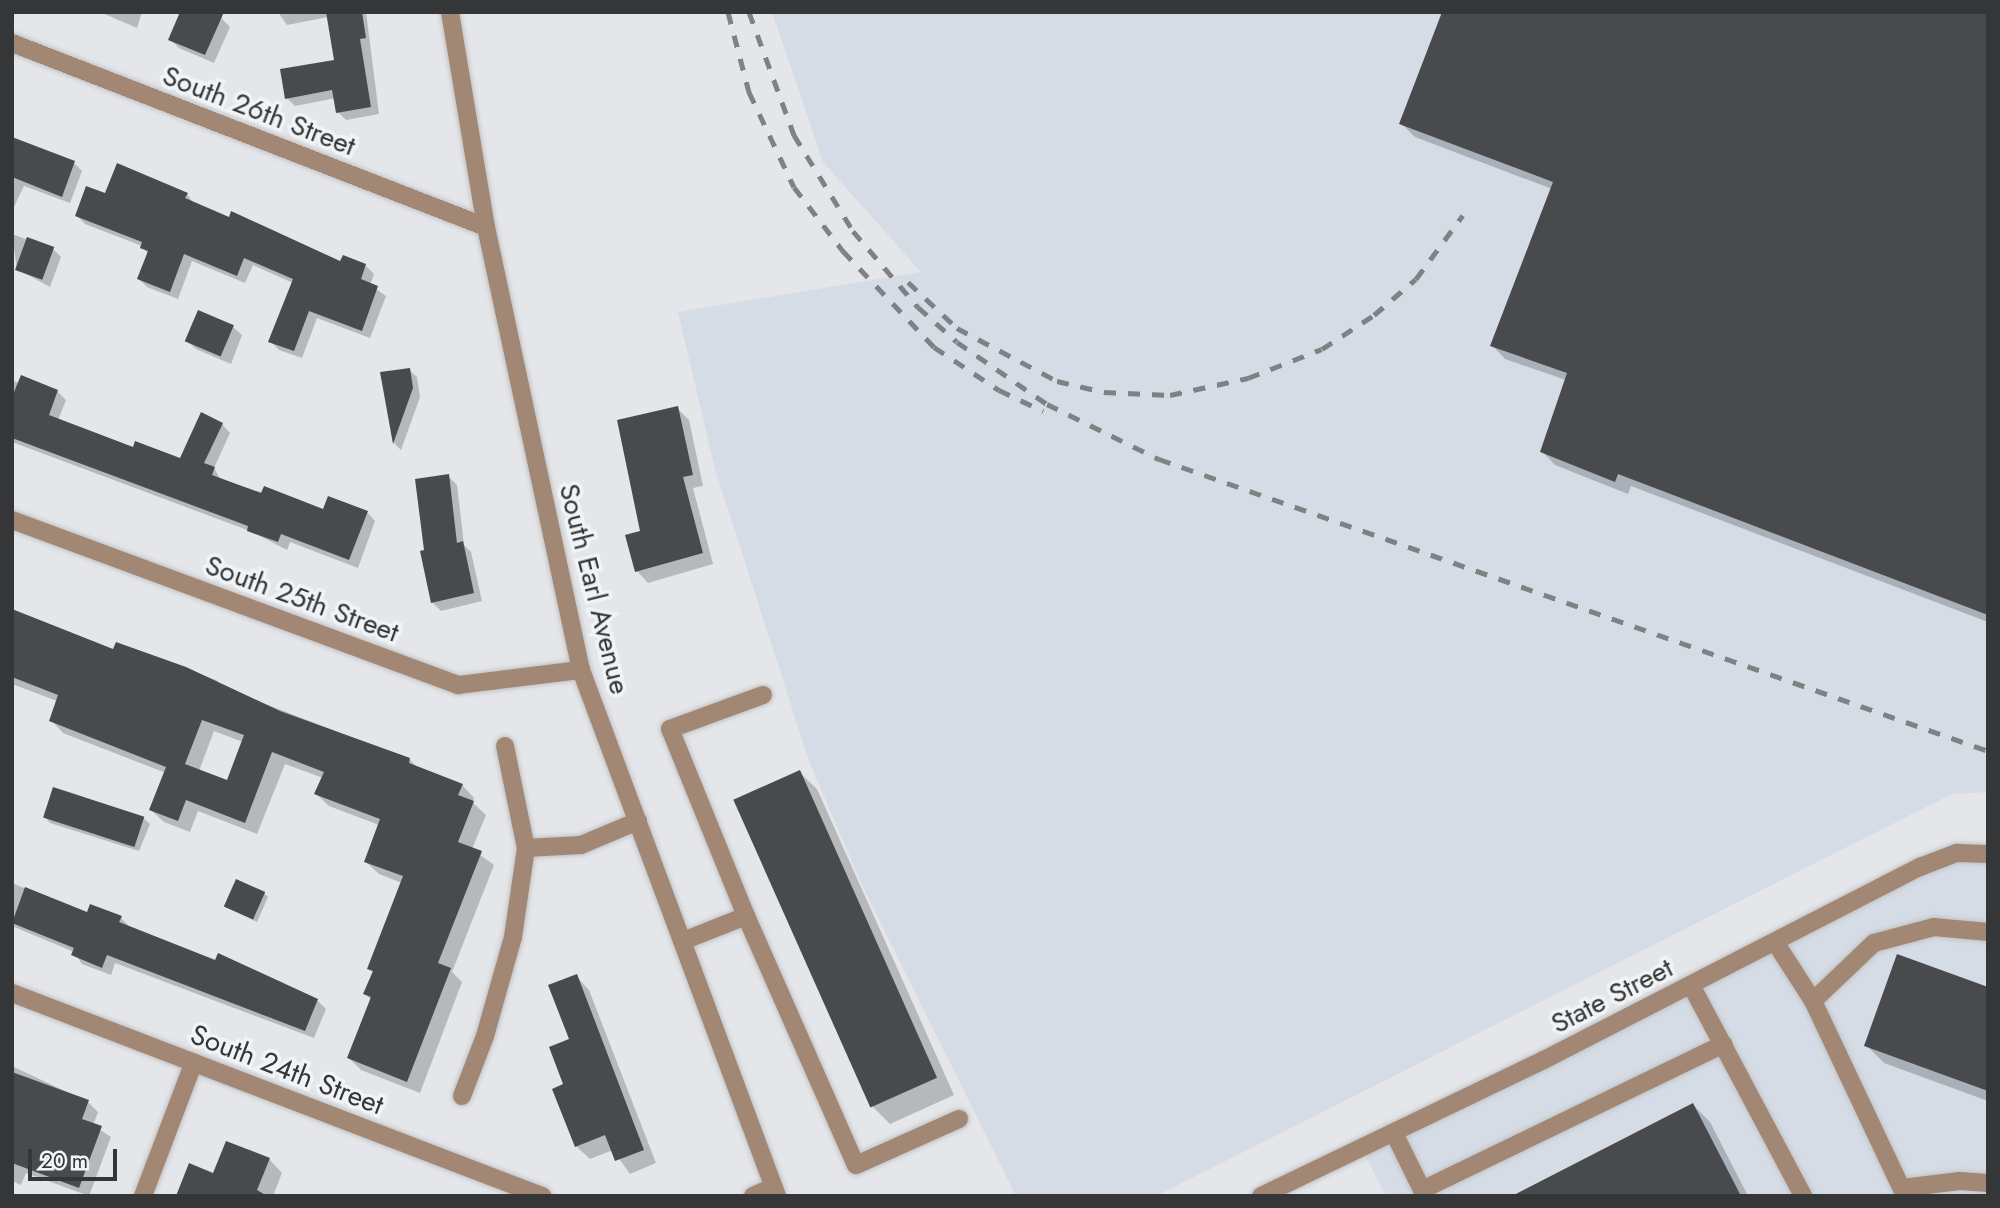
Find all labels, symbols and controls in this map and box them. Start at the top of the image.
street label: South 26th Street [158,59,360,163]
street label: South Earl Avenue [552,480,636,698]
street label: South 25th Street [201,548,403,650]
street label: State Street [1546,951,1678,1041]
street label: South 24th Street [186,1018,388,1122]
scale bar [32,1134,121,1178]
text: 20 m [41,1146,88,1176]

